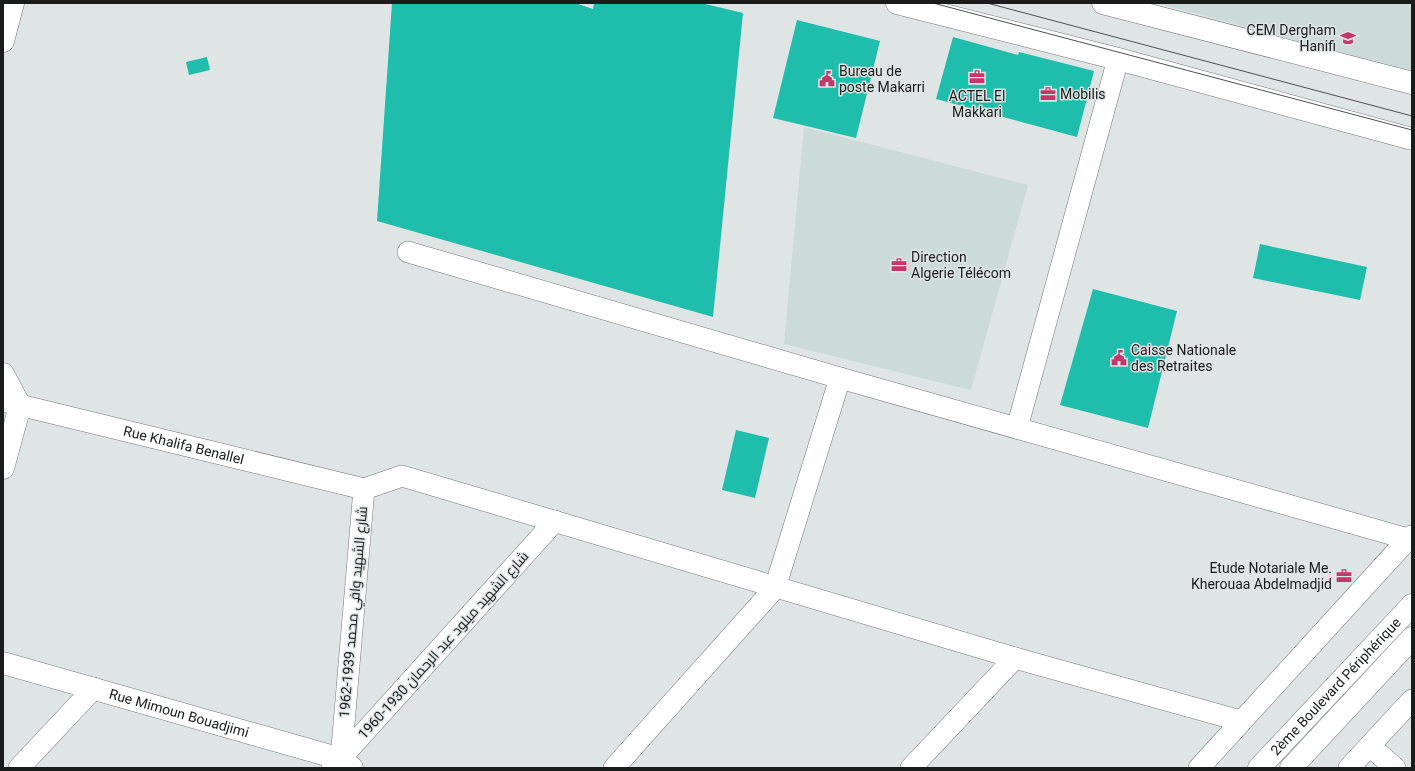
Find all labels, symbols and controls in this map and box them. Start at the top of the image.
place label: CEM Dergham Hanifi [1247,22,1336,54]
school or university icon: CEM Dergham Hanifi [1339,29,1357,47]
place label: Bureau de poste Makarri [839,63,925,95]
office icon: ACTEL El Makkari [968,68,986,86]
public building icon: Bureau de poste Makarri [818,70,836,88]
office icon: Mobilis [1039,85,1057,103]
place label: Mobilis [1060,86,1106,102]
place label: ACTEL El Makkari [949,88,1005,120]
place label: Direction Algerie Télécom [911,249,1011,281]
office icon: Direction Algerie Télécom [890,256,908,274]
place label: Caisse Nationale des Retraites [1131,342,1236,374]
public building icon: Caisse Nationale des Retraites [1110,349,1128,367]
street label: Rue Khalifa Benallel [122,423,246,467]
street label: شارع الشهيد وافي محمد 1939-1962 [336,506,374,719]
street label: شارع الشهيد ميلود عبد الرحمان 1930-1960 [355,548,532,743]
place label: Etude Notariale Me. Kherouaa Abdelmadjid [1191,560,1332,592]
office icon: Etude Notariale Me. Kherouaa Abdelmadjid [1335,567,1353,585]
street label: 2ème Boulevard Périphérique [1267,614,1404,758]
street label: Rue Mimoun Bouadjimi [107,686,251,740]

